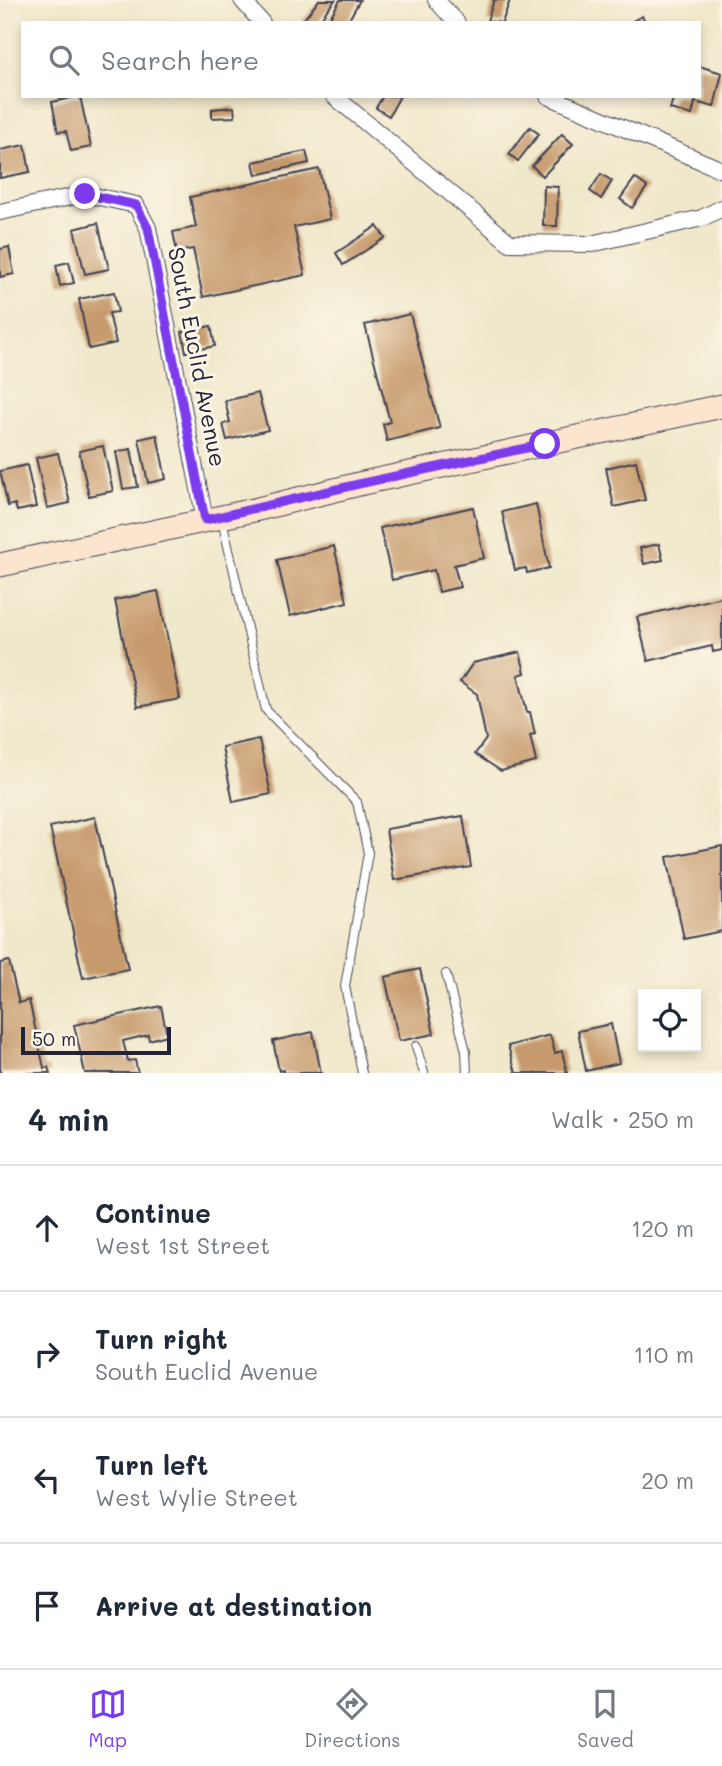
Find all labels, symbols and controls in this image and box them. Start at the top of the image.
search box [21,21,701,98]
icon: search [45,41,83,79]
text: Search here [101,43,259,77]
route end [69,178,100,209]
street label: South Euclid Avenue [162,244,234,469]
route start [529,428,560,459]
map controls [638,989,701,1052]
button: locate [638,989,701,1052]
scale bar [21,1024,172,1056]
text: 50 m [32,1026,76,1051]
text: 4 min [28,1099,109,1139]
text: Walk · 250 m [551,1104,694,1134]
text: Continue [95,1196,211,1230]
icon: ahead [28,1209,66,1247]
text: 120 m [631,1213,694,1243]
text: West 1st Street [95,1230,270,1260]
text: Turn right [95,1322,228,1356]
icon: right [28,1335,66,1373]
text: 110 m [634,1339,694,1369]
text: South Euclid Avenue [95,1356,318,1386]
text: Turn left [95,1448,208,1482]
icon: left [28,1461,66,1499]
text: 20 m [641,1465,694,1495]
text: West Wylie Street [95,1482,298,1512]
icon: arrive [28,1587,66,1625]
text: Arrive at destination [95,1589,372,1623]
tab: Map [88,1685,127,1752]
tab: Directions [304,1685,400,1752]
tab: Saved [577,1685,634,1752]

